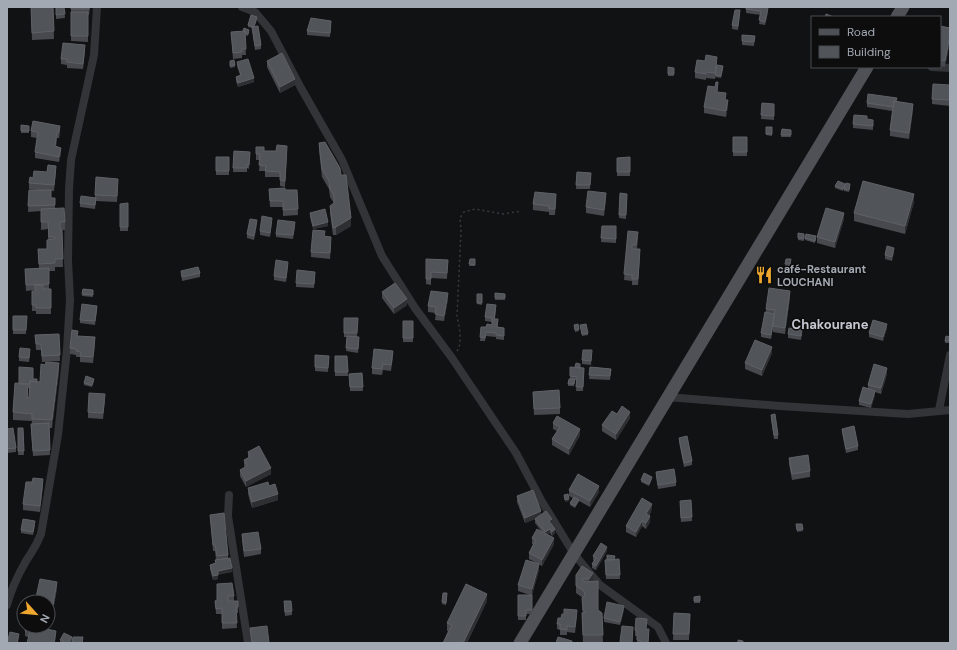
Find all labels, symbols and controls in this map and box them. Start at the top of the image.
legend [811,16,941,68]
text: Road [847,24,875,40]
text: Building [847,44,891,60]
place label: café-Restaurant LOUCHANI [777,262,867,289]
restaurant icon: café-Restaurant LOUCHANI [754,265,774,285]
district label: Chakourane [792,316,869,333]
north arrow [16,594,56,634]
text: N [37,612,53,625]

